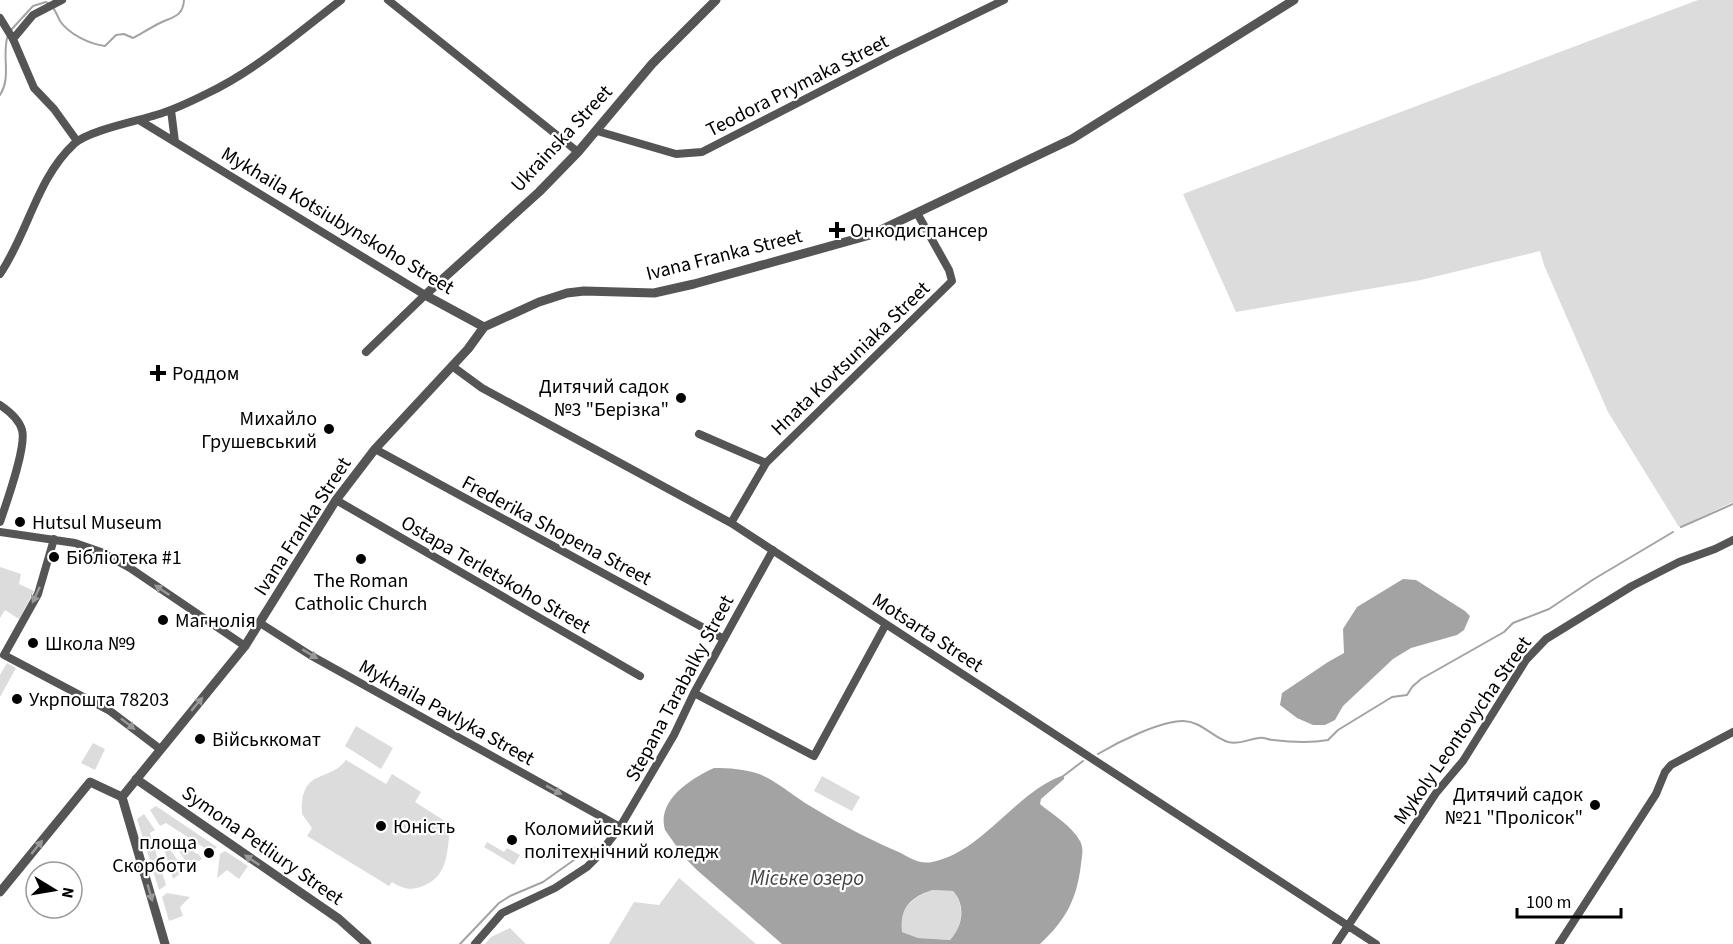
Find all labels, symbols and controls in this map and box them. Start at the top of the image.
street label: Teodora Prymaka Street [701,28,894,144]
street label: Ukrainska Street [505,79,619,199]
street label: Mykhaila Kotsiubynskoho Street [216,140,459,302]
place label: Онкодиспансер [850,217,988,245]
marker: Онкодиспансер [828,221,846,239]
street label: Ivana Franka Street [643,222,806,288]
street label: Hnata Kovtsuniaka Street [765,275,937,442]
place label: Роддом [172,360,239,388]
marker: Роддом [149,364,167,382]
place label: Дитячий садок №3 "Берізка" [539,373,669,424]
marker: Дитячий садок №3 "Берізка" [674,391,688,405]
place label: Михайло Грушевський [201,405,317,456]
marker: Михайло Грушевський [322,422,336,436]
street label: Ivana Franka Street [247,452,358,601]
street label: Frederika Shopena Street [457,469,657,593]
place label: Hutsul Museum [32,509,162,537]
street label: Ostapa Terletskoho Street [395,509,596,641]
marker: Hutsul Museum [13,515,27,529]
place label: Бібліотека #1 [66,544,182,572]
marker: Бібліотека #1 [47,550,61,564]
marker: The Roman Catholic Church [354,552,368,566]
place label: The Roman Catholic Church [295,567,427,618]
one-way arrow [154,584,170,596]
one-way arrow [32,586,41,603]
street label: Motsarta Street [866,586,989,679]
street label: Stepana Tarabalky Street [619,590,741,787]
place label: Магнолія [175,607,256,635]
marker: Магнолія [156,613,170,627]
place label: Школа №9 [45,630,135,658]
street label: Mykoly Leontovycha Street [1387,631,1539,830]
marker: Школа №9 [26,636,40,650]
one-way arrow [302,649,318,660]
street label: Mykhaila Pavlyka Street [354,653,540,773]
place label: Укрпошта 78203 [29,686,169,714]
marker: Укрпошта 78203 [10,692,24,706]
one-way arrow [191,696,204,712]
one-way arrow [120,718,135,730]
place label: Військкомат [212,726,321,754]
marker: Військкомат [193,732,207,746]
street label: Symona Petliury Street [176,779,349,912]
place label: Дитячий садок №21 "Пролісок" [1444,781,1583,832]
one-way arrow [545,785,562,795]
marker: Дитячий садок №21 "Пролісок" [1588,798,1602,812]
place label: Юність [393,813,455,841]
place label: Коломийський політехнічний коледж [524,815,719,866]
marker: Юність [374,819,388,833]
place label: площа Скорботи [112,829,197,880]
marker: Коломийський політехнічний коледж [505,833,519,847]
one-way arrow [30,840,43,855]
marker: площа Скорботи [202,846,216,860]
one-way arrow [244,855,260,866]
north arrow [24,860,84,920]
water label: Міське озеро [750,863,864,893]
scale bar [1517,881,1620,919]
one-way arrow [146,884,155,902]
text: N [56,885,80,900]
text: 100 m [1526,890,1571,915]

